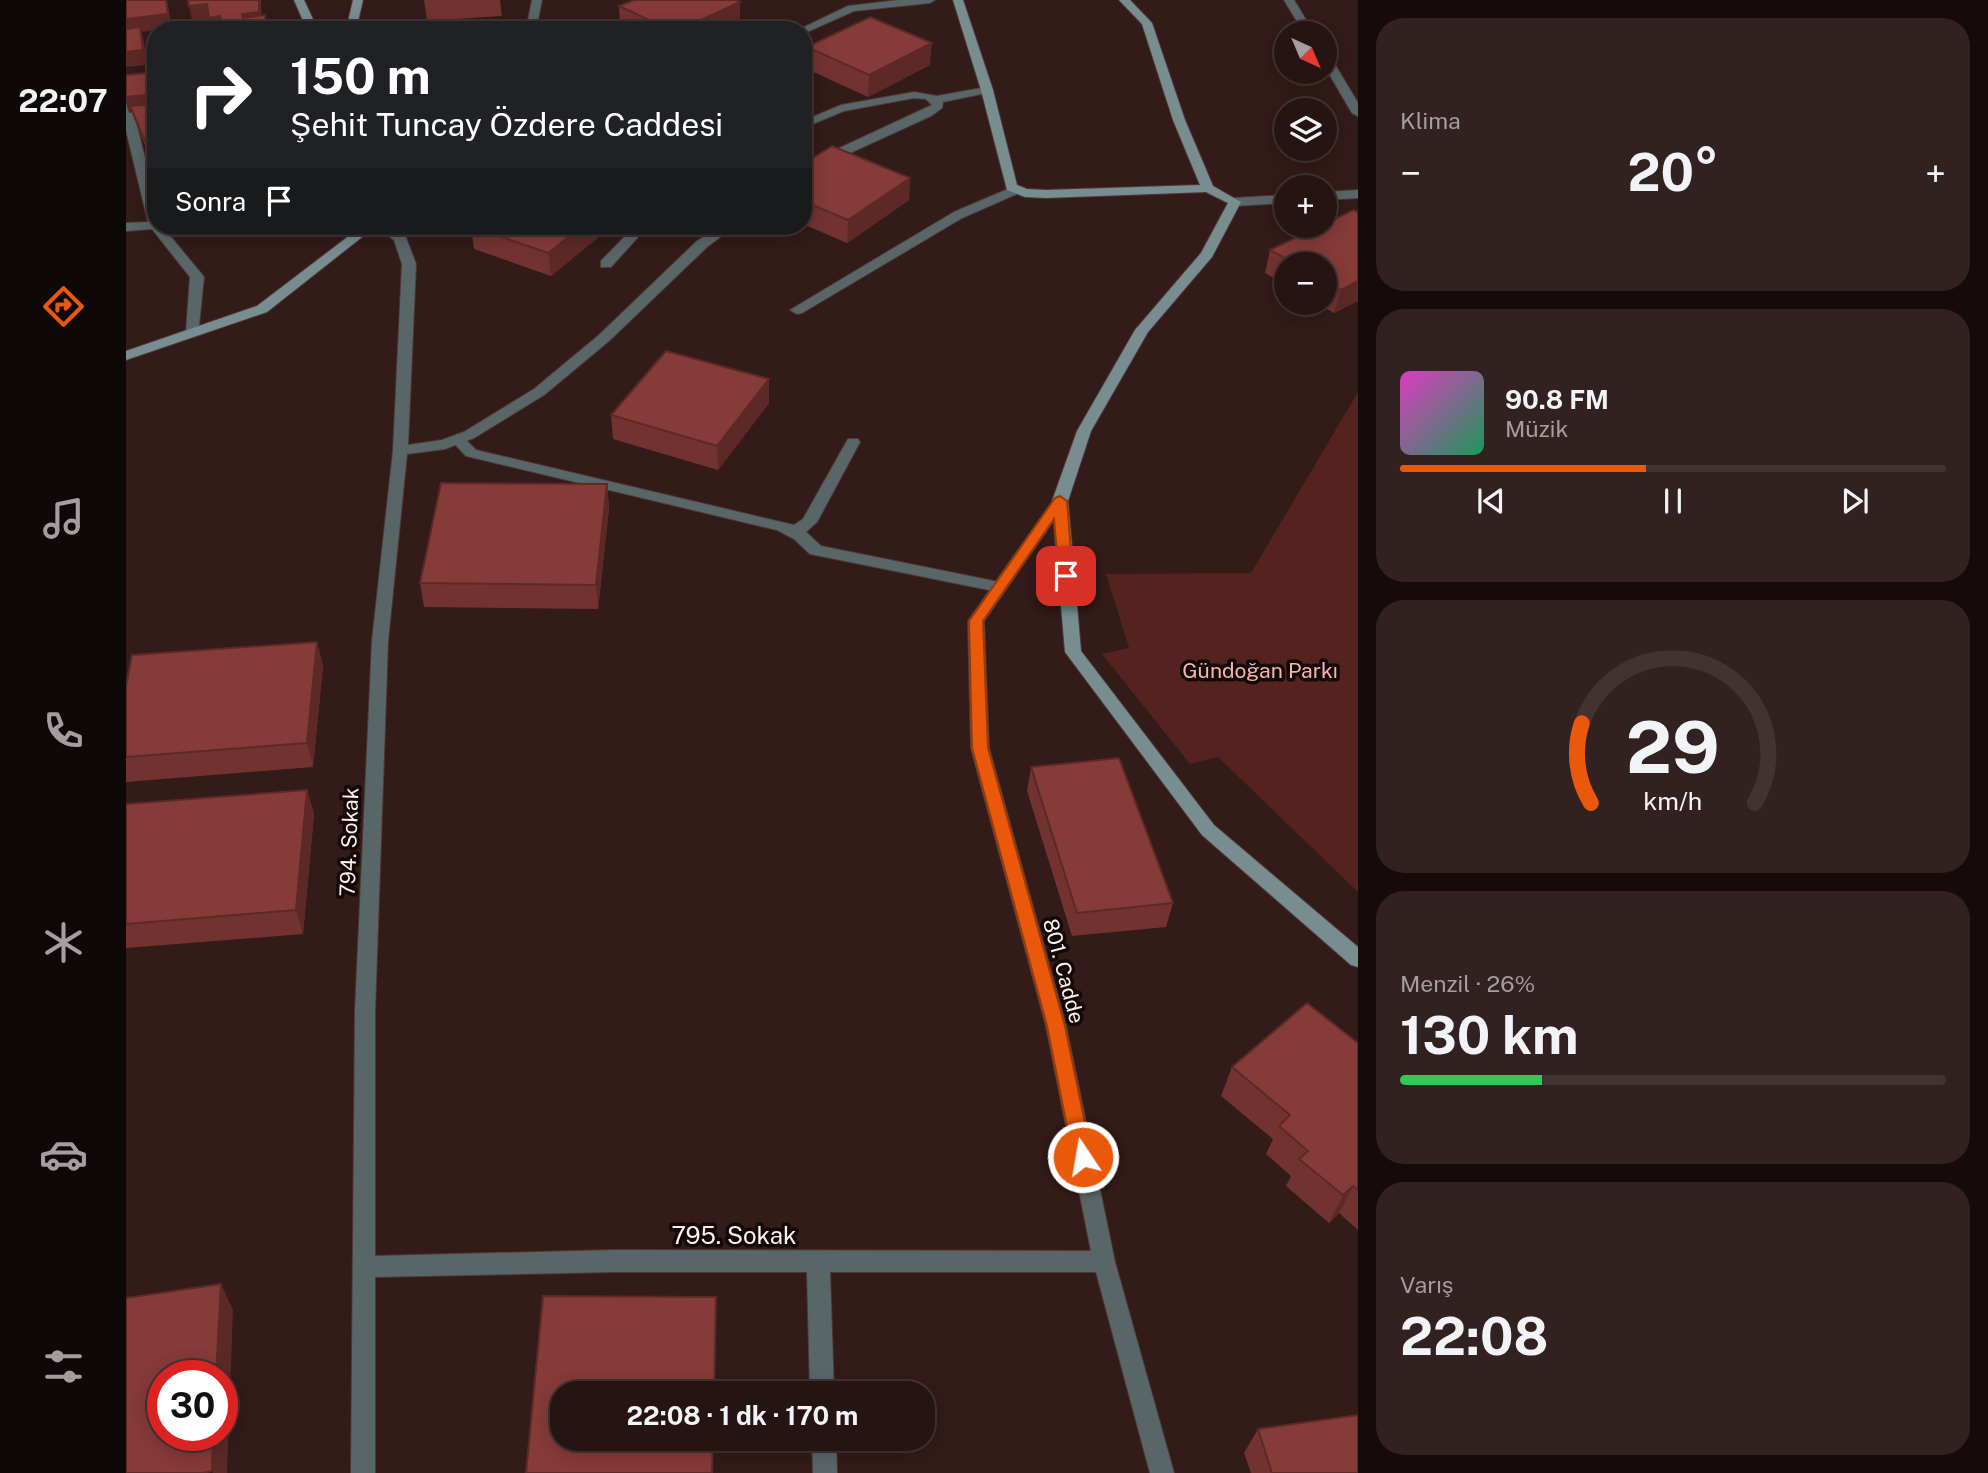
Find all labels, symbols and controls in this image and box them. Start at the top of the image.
north arrow [1274,21,1337,84]
map controls [1274,21,1337,315]
text: 150 m [290,47,431,105]
icon: right [175,49,266,140]
text: 22:07 [18,82,108,119]
button: layers [1274,98,1337,161]
text: Şehit Tuncay Özdere Caddesi [290,106,723,143]
text: Klima [1400,107,1461,134]
text: 20° [1627,142,1719,203]
text: − [1400,151,1421,196]
text: + [1925,151,1946,196]
button: + [1274,175,1337,238]
icon: arrive [260,182,298,220]
text: Sonra [175,186,246,217]
button: − [1274,252,1337,315]
icon: directions [39,282,88,331]
text: 90.8 FM [1505,384,1609,415]
text: Müzik [1505,415,1568,442]
icon: previous [1472,482,1510,520]
icon: pause [1654,482,1692,520]
icon: next [1836,482,1874,520]
icon: music [39,494,88,543]
pin [1036,546,1096,606]
icon: arrive [1047,557,1085,595]
park label: Gündoğan Parkı [1182,658,1338,683]
text: 29 [1626,704,1720,789]
icon: phone [39,706,88,755]
text: km/h [1644,785,1702,815]
street label: 794. Sokak [335,787,363,897]
street label: 801. Cadde [1038,916,1090,1026]
icon: climate [39,918,88,967]
text: Menzil · 26% [1400,970,1535,997]
text: 130 km [1400,1005,1579,1066]
position arrow [1046,1120,1120,1194]
icon: car [39,1130,88,1179]
street label: 795. Sokak [672,1221,796,1249]
text: Varış [1400,1271,1453,1298]
text: 22:08 [1400,1306,1548,1367]
icon: filters [39,1342,88,1391]
speed limit sign: 30 [147,1360,238,1451]
text: 22:08 · 1 dk · 170 m [627,1400,858,1431]

